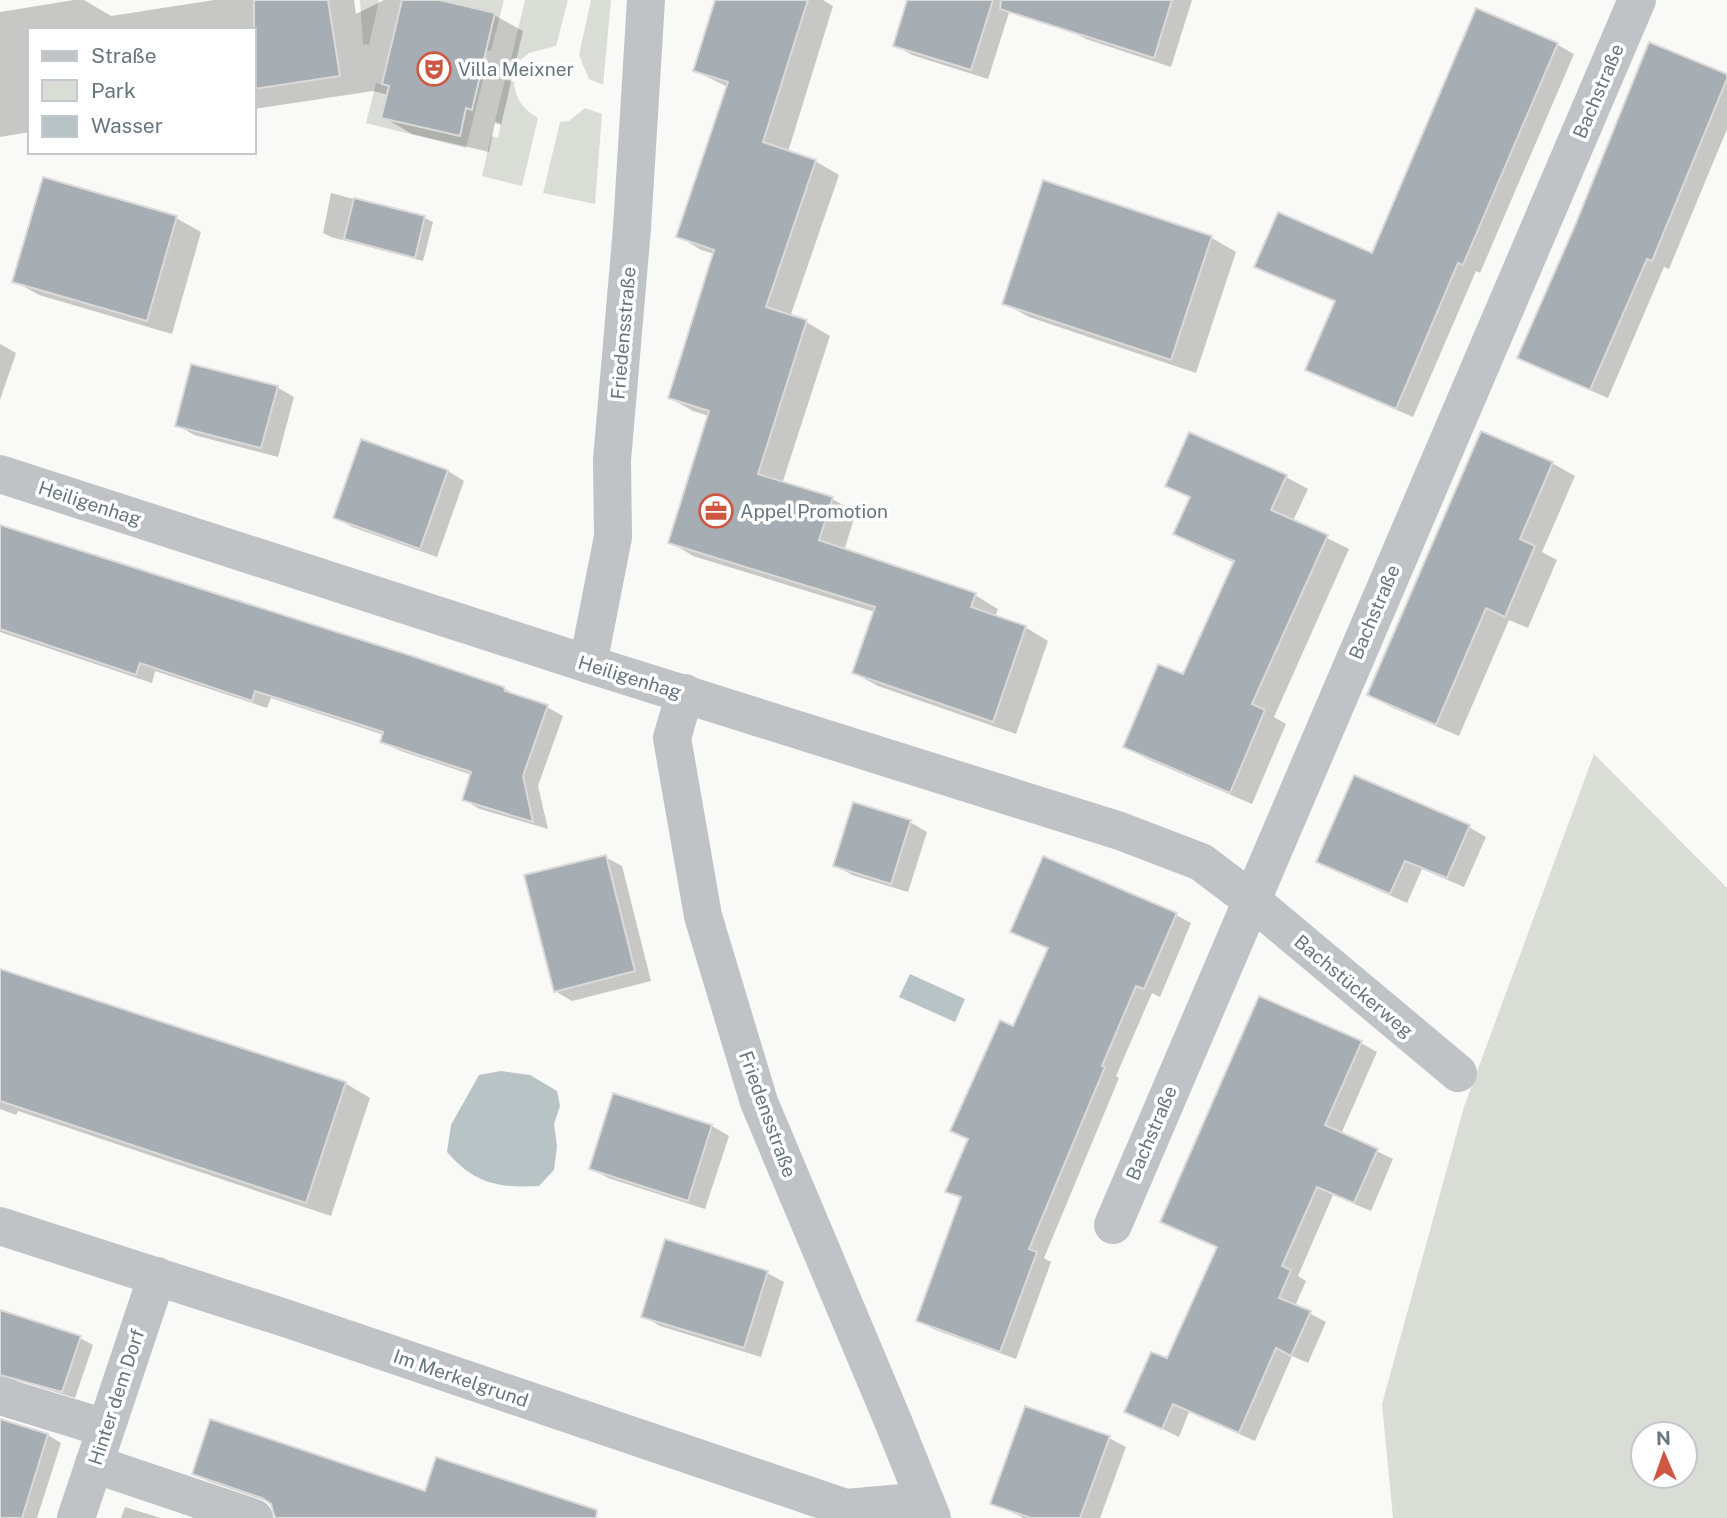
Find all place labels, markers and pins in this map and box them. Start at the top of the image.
theatre icon: Villa Meixner [415,50,453,88]
place label: Villa Meixner [458,58,574,80]
office icon: Appel Promotion [697,492,735,530]
place label: Appel Promotion [740,500,888,522]

